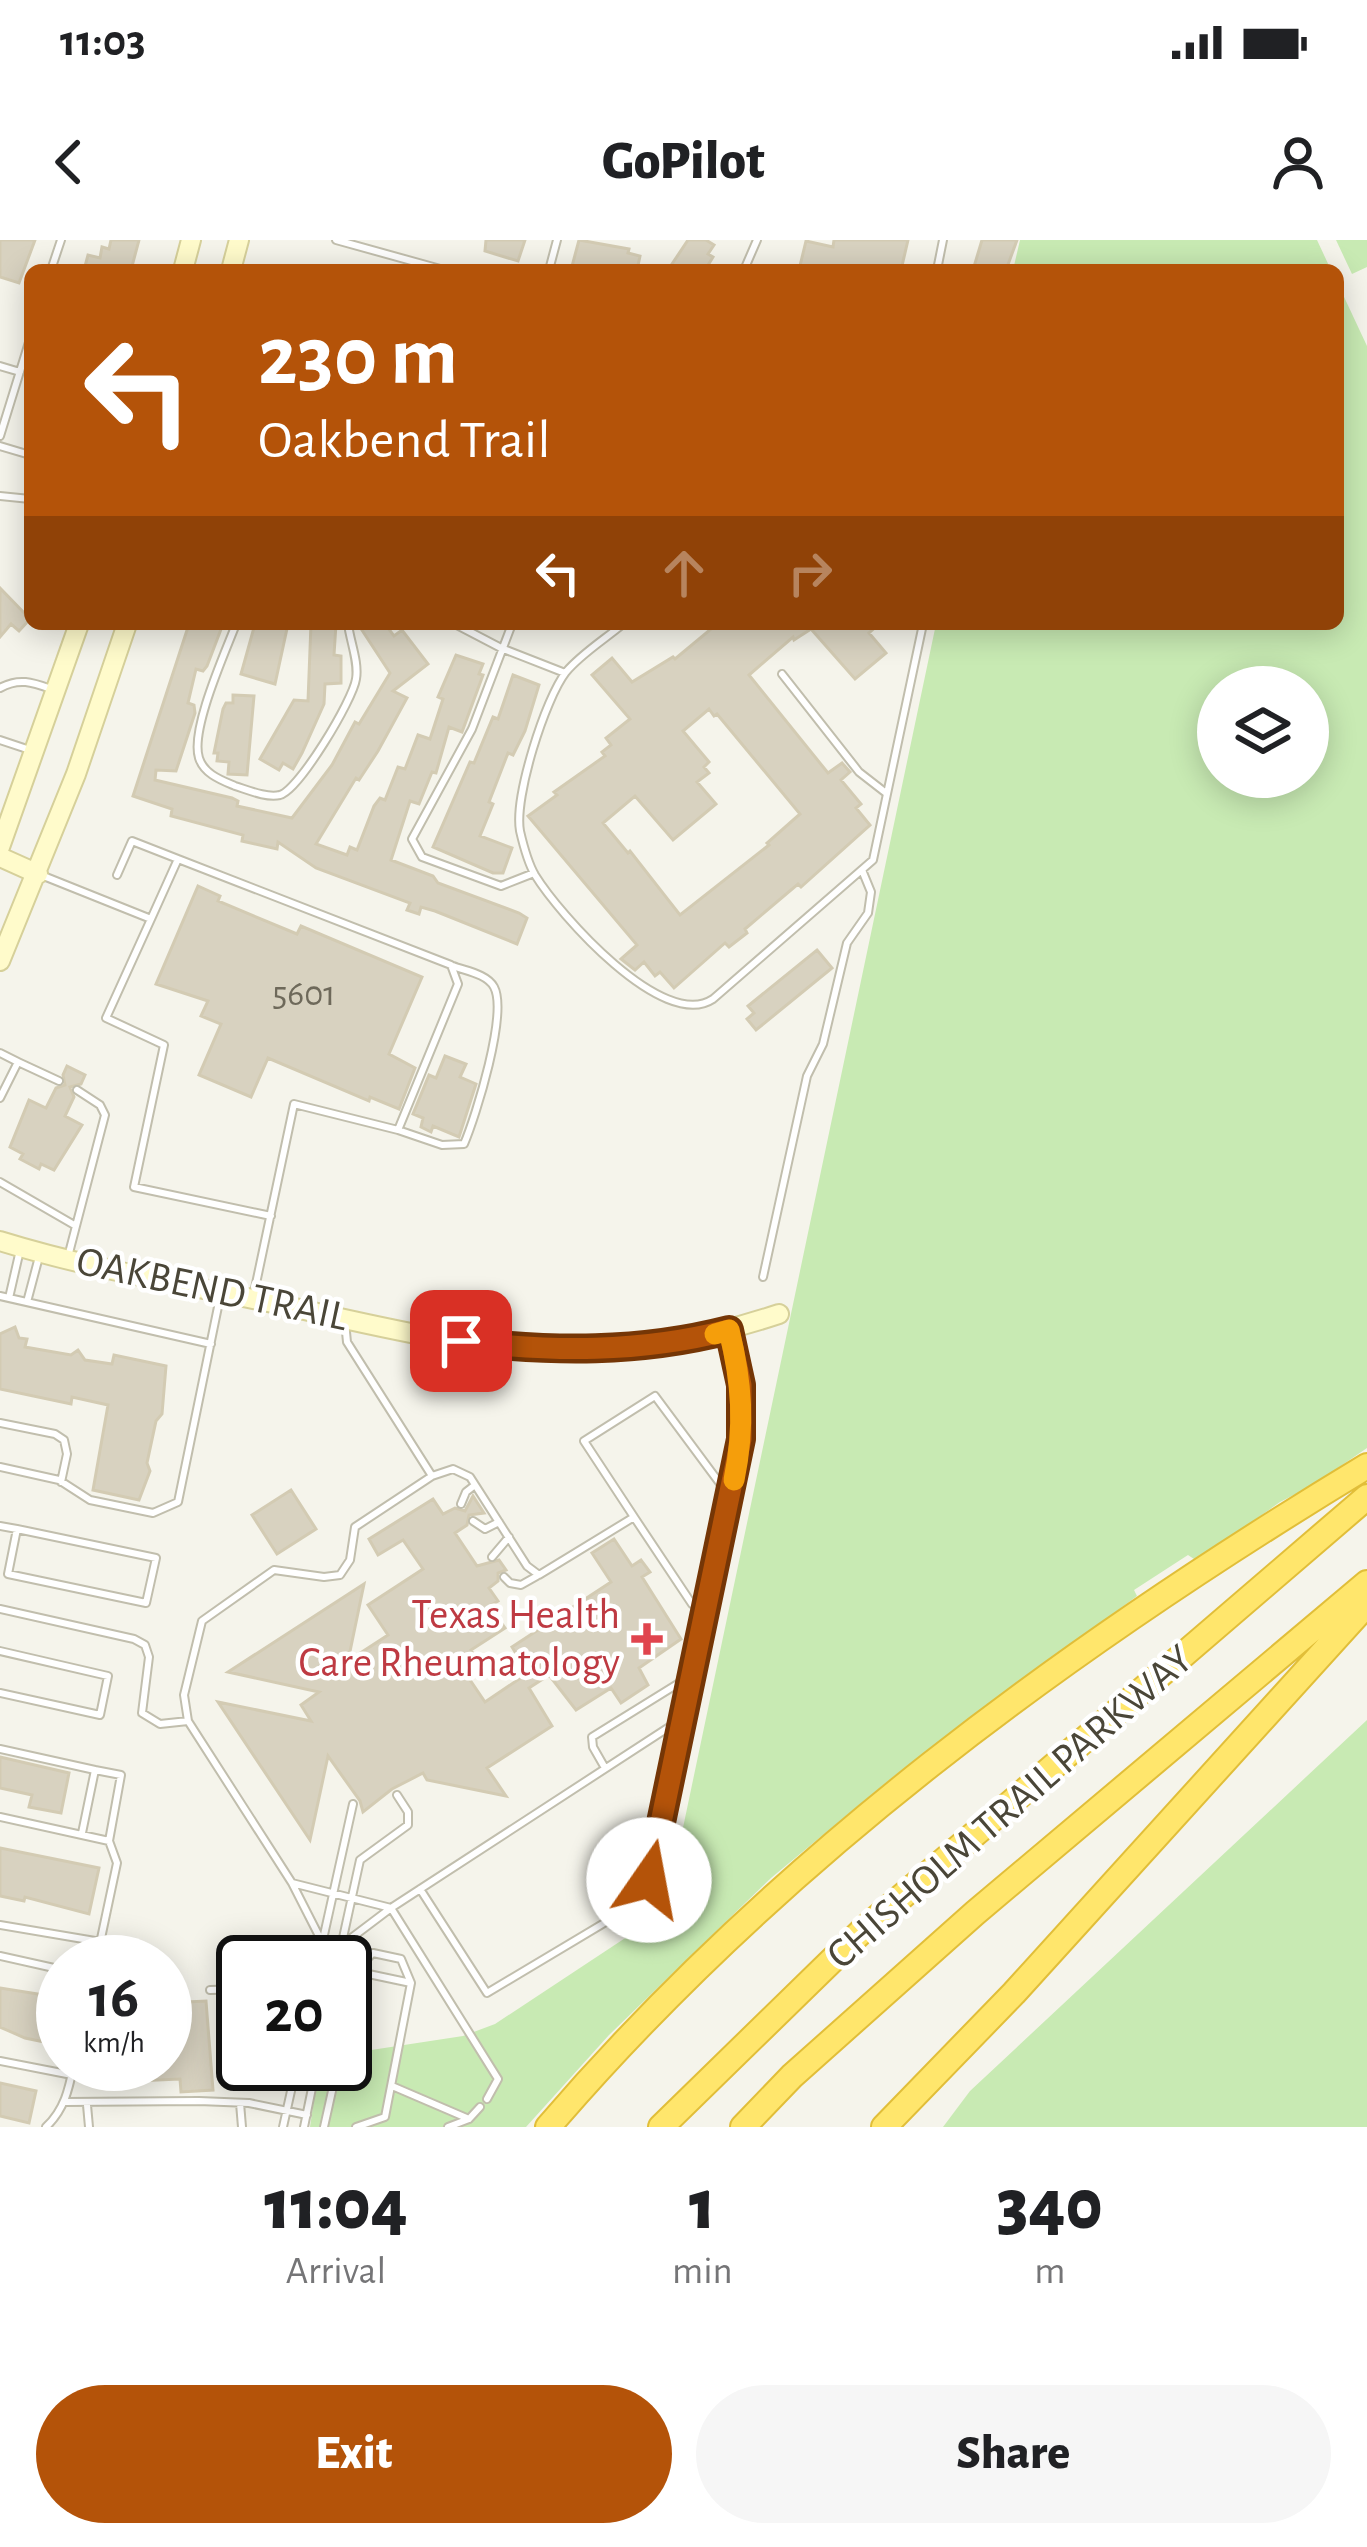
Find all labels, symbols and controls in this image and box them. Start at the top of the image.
text: 11:03 [60,19,146,64]
icon: back [36,129,102,195]
icon: person [1265,129,1331,195]
text: GoPilot [602,135,765,189]
icon: left [60,312,216,468]
text: 230 m [258,316,458,400]
text: Oakbend Trail [258,414,551,468]
icon: left [525,540,591,606]
icon: ahead [651,540,717,606]
icon: right [777,540,843,606]
map controls [1197,666,1329,798]
button: layers [1197,666,1329,798]
house number: 5601 [272,976,336,1012]
street label: OAKBEND TRAIL [73,1240,352,1338]
pin [410,1290,512,1392]
icon: arrive [428,1308,494,1374]
place label: Texas Health Care Rheumatology [298,1594,620,1684]
marker: Texas Health Care Rheumatology [631,1623,663,1655]
street label: CHISHOLM TRAIL PARKWAY [819,1637,1201,1977]
position arrow [586,1817,712,1943]
speed limit sign: 20 [216,1935,372,2091]
text: 16 [89,1968,139,2028]
text: km/h [83,2028,145,2058]
text: 11:04 [264,2170,408,2242]
text: 1 [689,2170,716,2242]
text: 340 [997,2170,1103,2242]
text: Arrival [286,2252,386,2291]
text: min [672,2252,733,2291]
text: m [1034,2252,1065,2291]
button: Exit [36,2385,672,2523]
button: Share [696,2385,1331,2523]

